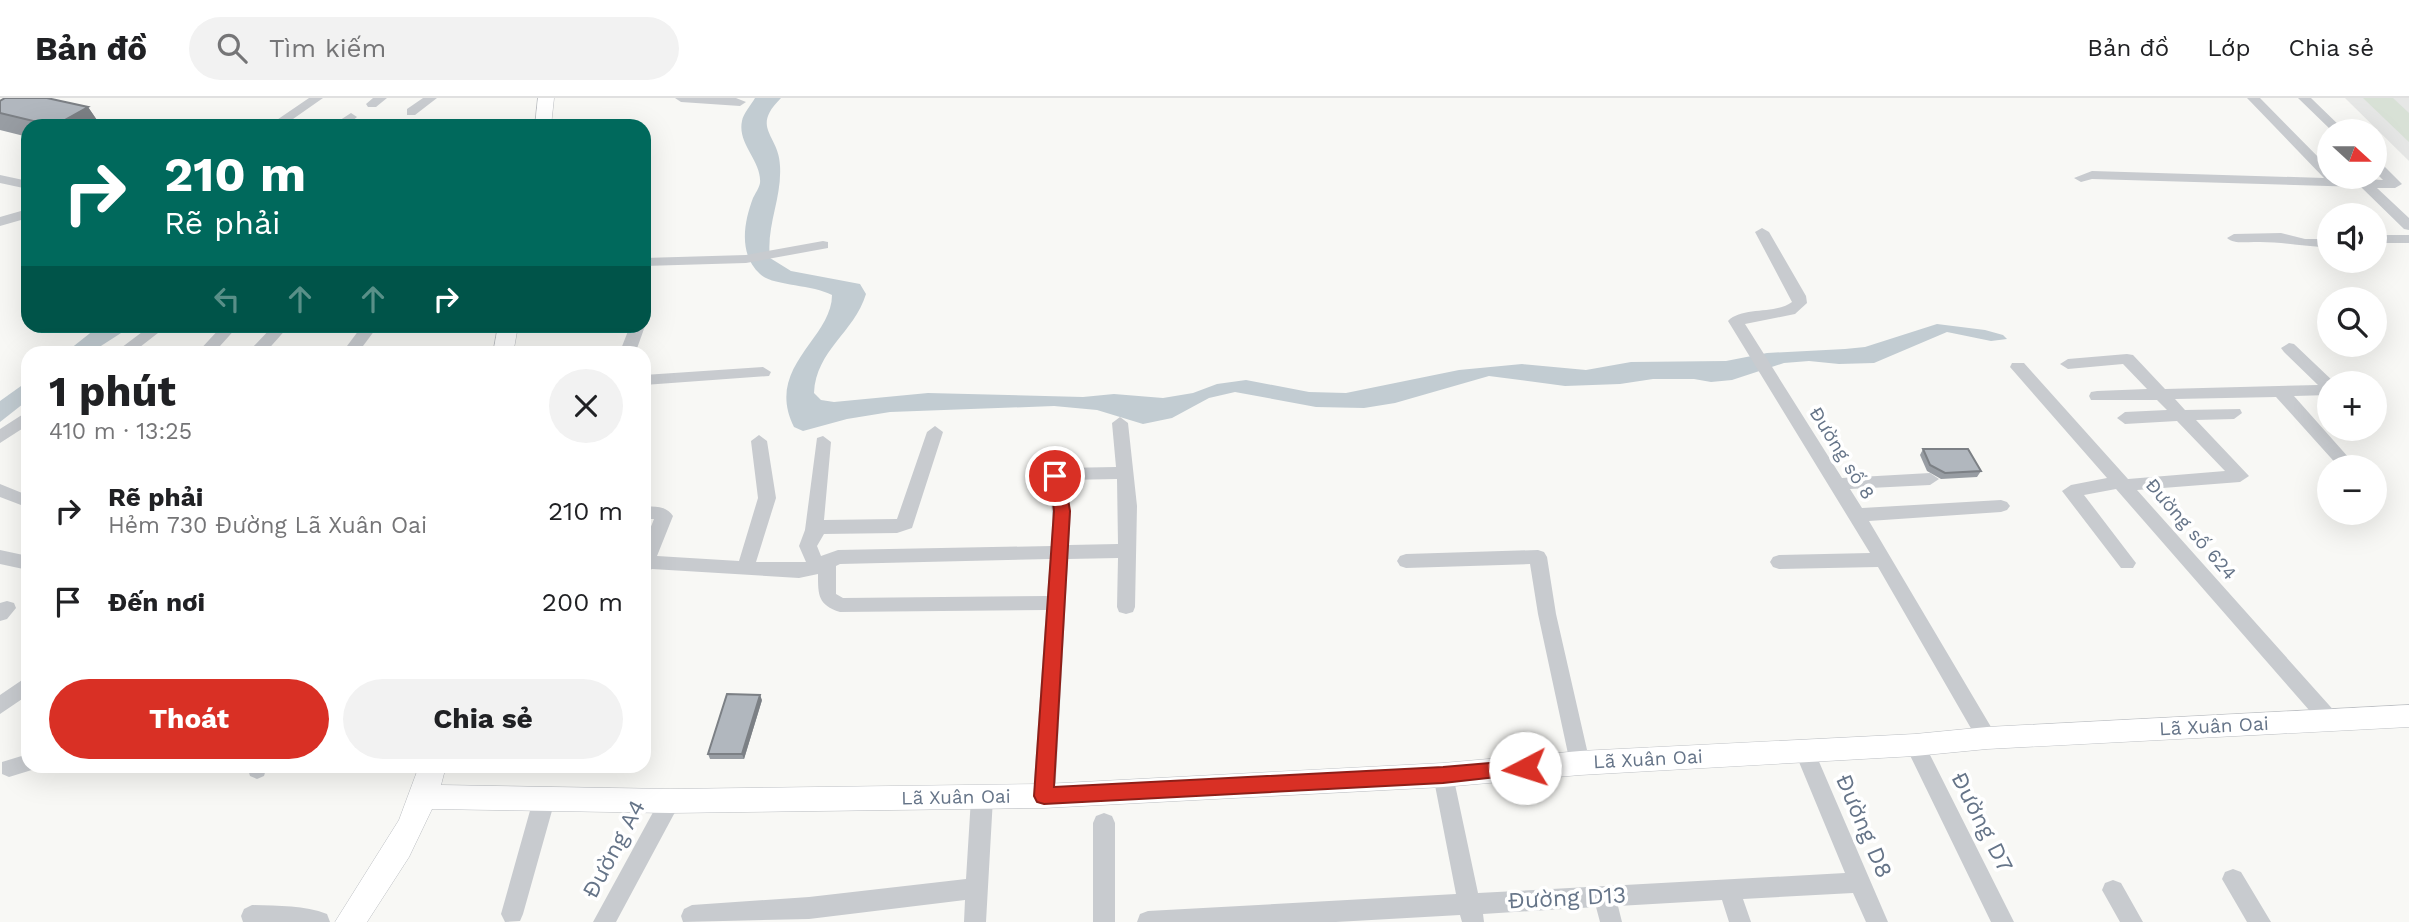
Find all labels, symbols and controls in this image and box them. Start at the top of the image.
search box [189,17,679,80]
text: Bản đồ [35,29,147,68]
icon: search [213,29,251,67]
text: Tìm kiếm [269,33,386,63]
text: Bản đồ [2087,34,2169,62]
text: Lớp [2207,34,2251,62]
text: Chia sẻ [2289,34,2374,62]
north arrow [2317,119,2387,189]
map controls [2317,119,2387,525]
text: 210 m [164,145,306,203]
icon: right [49,147,140,238]
button: sound [2317,203,2387,273]
text: Rẽ phải [164,204,281,242]
icon: left [208,280,246,318]
icon: ahead [281,280,319,318]
icon: ahead [354,280,392,318]
icon: right [427,280,465,318]
button: search [2317,287,2387,357]
text: 1 phút [49,367,176,416]
button: close [549,369,623,443]
button: + [2317,371,2387,441]
street label: Đường số 8 [1804,402,1880,504]
text: 410 m · 13:25 [49,418,192,445]
pin [1025,446,1085,506]
button: − [2317,455,2387,525]
icon: arrive [1036,457,1074,495]
street label: Đường số 624 [2141,474,2241,584]
text: Rẽ phải [108,482,203,512]
icon: right [49,492,87,530]
text: 210 m [548,496,623,526]
text: Hẻm 730 Đường Lã Xuân Oai [108,512,427,539]
icon: arrive [49,583,87,621]
text: Đến nơi [108,587,205,617]
text: 200 m [542,587,623,617]
button: Thoát [49,679,329,759]
button: Chia sẻ [343,679,623,759]
street label: Lã Xuân Oai [2159,712,2269,740]
position arrow [1488,731,1562,805]
street label: Lã Xuân Oai [1593,745,1703,773]
street label: Đường D7 [1945,768,2019,877]
street label: Đường D8 [1830,770,1898,882]
street label: Lã Xuân Oai [901,785,1011,809]
street label: Đường A4 [577,795,651,903]
street label: Đường D13 [1507,881,1627,915]

